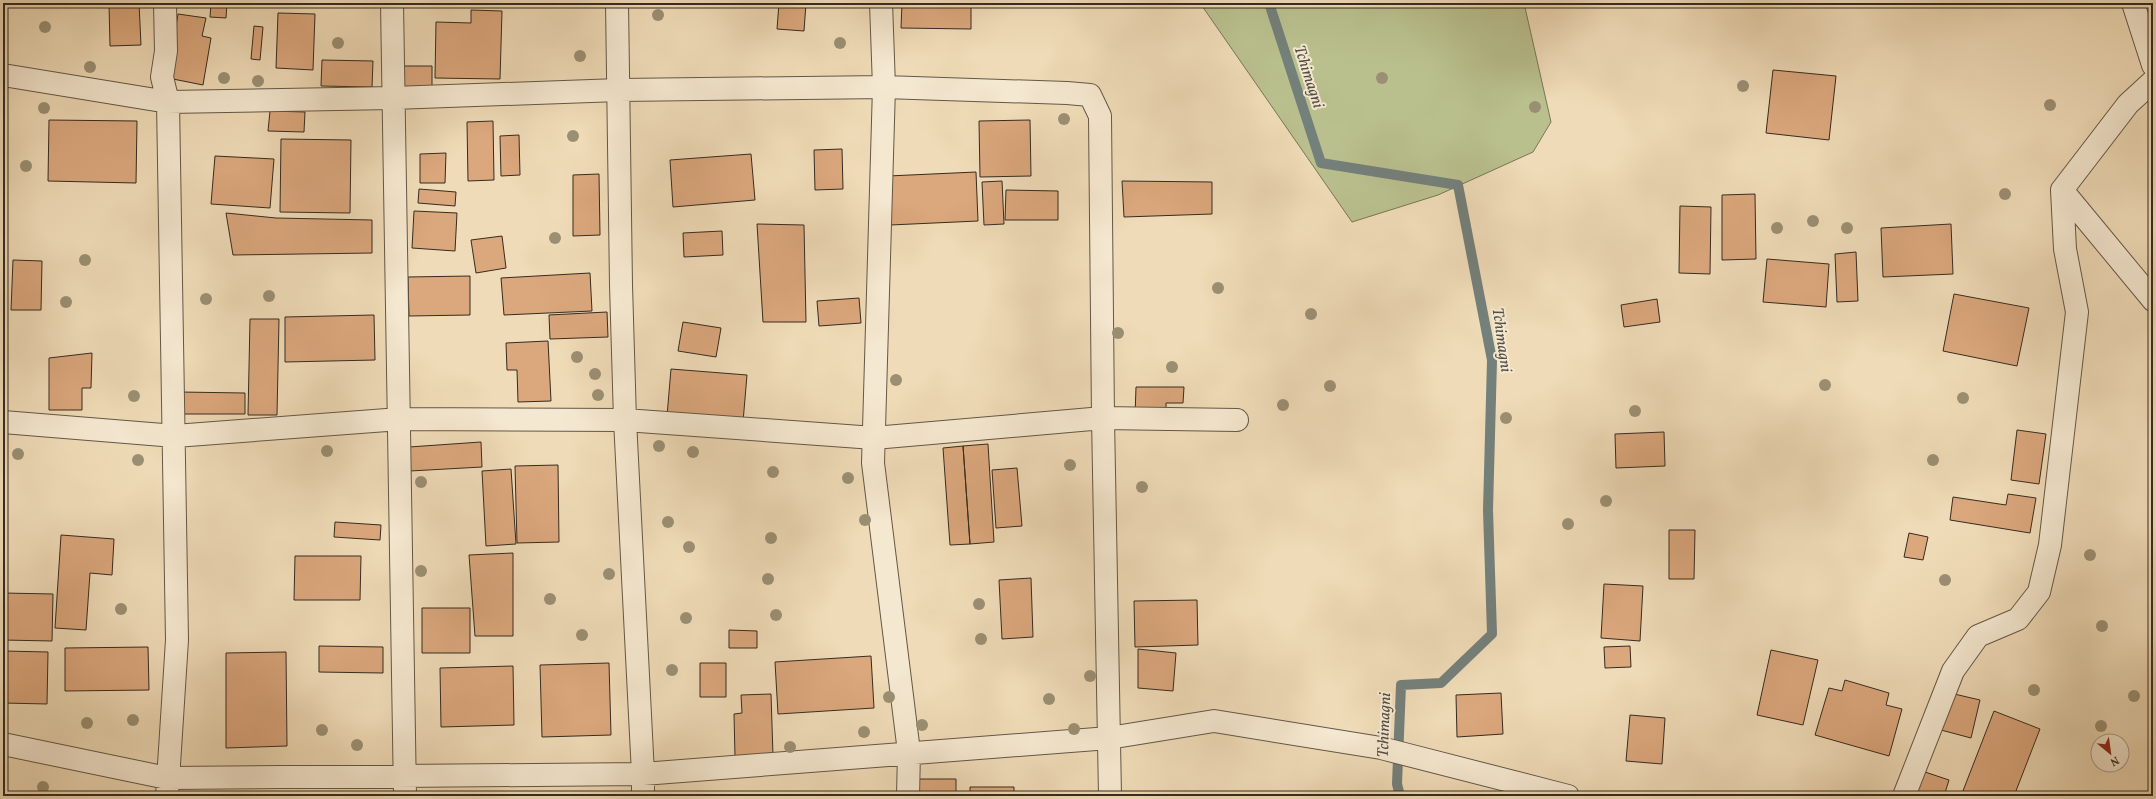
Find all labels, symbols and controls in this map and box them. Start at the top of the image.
water label: Tchimagni [1288,43,1329,112]
water label: Tchimagni [1486,306,1517,375]
water label: Tchimagni [1373,691,1397,758]
north arrow [2090,733,2130,773]
text: N [2107,752,2121,769]

